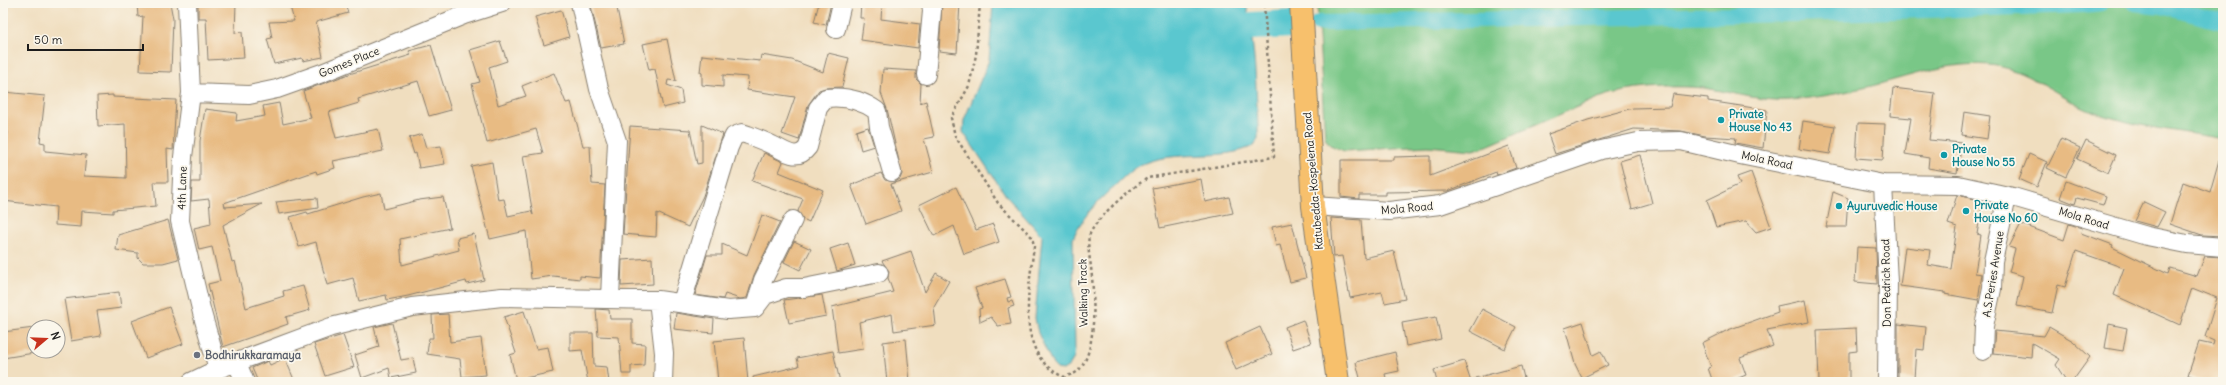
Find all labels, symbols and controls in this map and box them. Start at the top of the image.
scale bar [28,26,143,52]
text: 50 m [34,32,63,47]
street label: Gomes Place [317,44,381,80]
place label: Private House No 43 [1729,107,1792,134]
street label: Katubedda-Kospelena Road [1300,111,1326,251]
marker: Private House No 43 [1716,115,1726,125]
place label: Private House No 55 [1952,142,2015,169]
street label: Mola Road [1740,148,1794,172]
marker: Private House No 55 [1939,150,1949,160]
street label: 4th Lane [174,166,190,210]
place label: Private House No 60 [1974,198,2038,225]
street label: Mola Road [1380,199,1434,217]
place label: Ayuruvedic House [1847,199,1938,214]
marker: Ayuruvedic House [1834,201,1844,211]
street label: Mola Road [2057,204,2111,232]
marker: Private House No 60 [1961,206,1971,216]
street label: A.S.Peries Avenue [1979,230,2007,318]
street label: Don Pedrick Road [1878,238,1894,327]
street label: Walking Track [1075,258,1091,327]
north arrow [26,319,66,359]
text: N [48,330,63,342]
place label: Bodhirukkaramaya [205,348,302,363]
marker: Bodhirukkaramaya [192,350,202,360]

